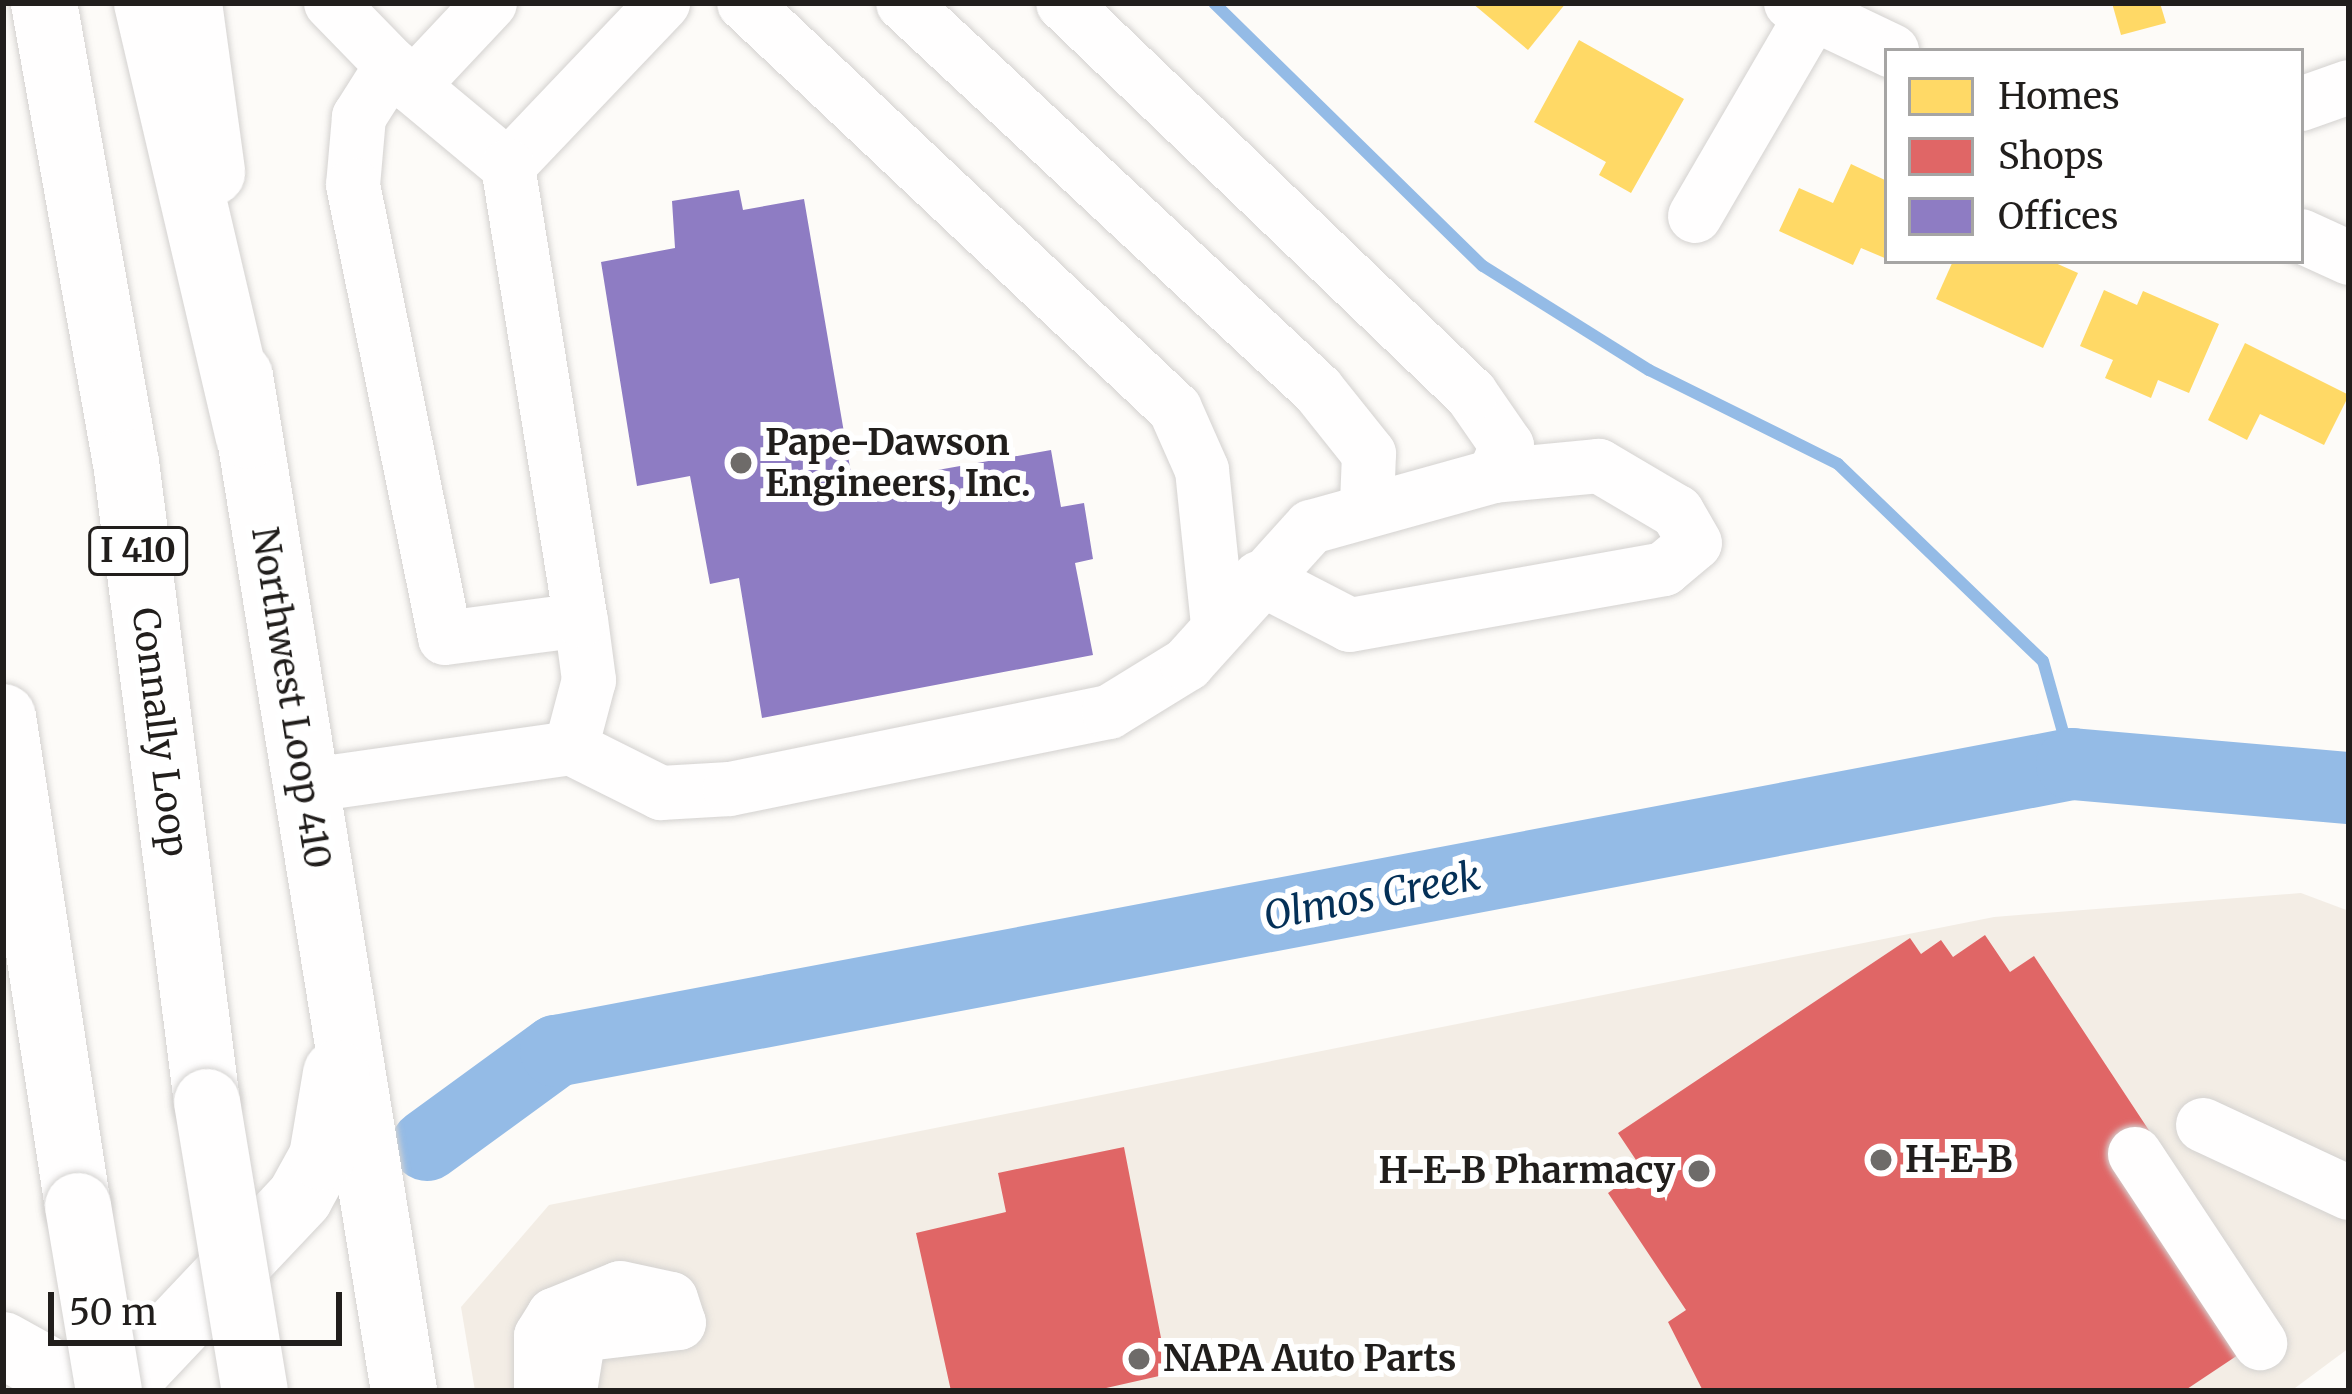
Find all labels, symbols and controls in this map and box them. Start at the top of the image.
legend [1884,48,2304,264]
text: Homes [1998,74,2120,119]
text: Shops [1998,134,2104,179]
text: Offices [1998,194,2118,239]
place label: Pape-Dawson Engineers, Inc. [765,420,1031,505]
marker: Pape-Dawson Engineers, Inc. [728,450,754,476]
road number: I 410 [87,524,189,578]
street label: Northwest Loop 410 [243,524,339,872]
street label: Connally Loop [123,605,197,859]
water label: Olmos Creek [1260,853,1484,941]
place label: H-E-B [1905,1138,2012,1182]
marker: H-E-B [1868,1147,1894,1173]
place label: H-E-B Pharmacy [1378,1149,1675,1193]
marker: H-E-B Pharmacy [1686,1158,1712,1184]
scale bar [54,1268,348,1342]
text: 50 m [69,1290,157,1335]
place label: NAPA Auto Parts [1163,1337,1456,1381]
marker: NAPA Auto Parts [1126,1346,1152,1372]

